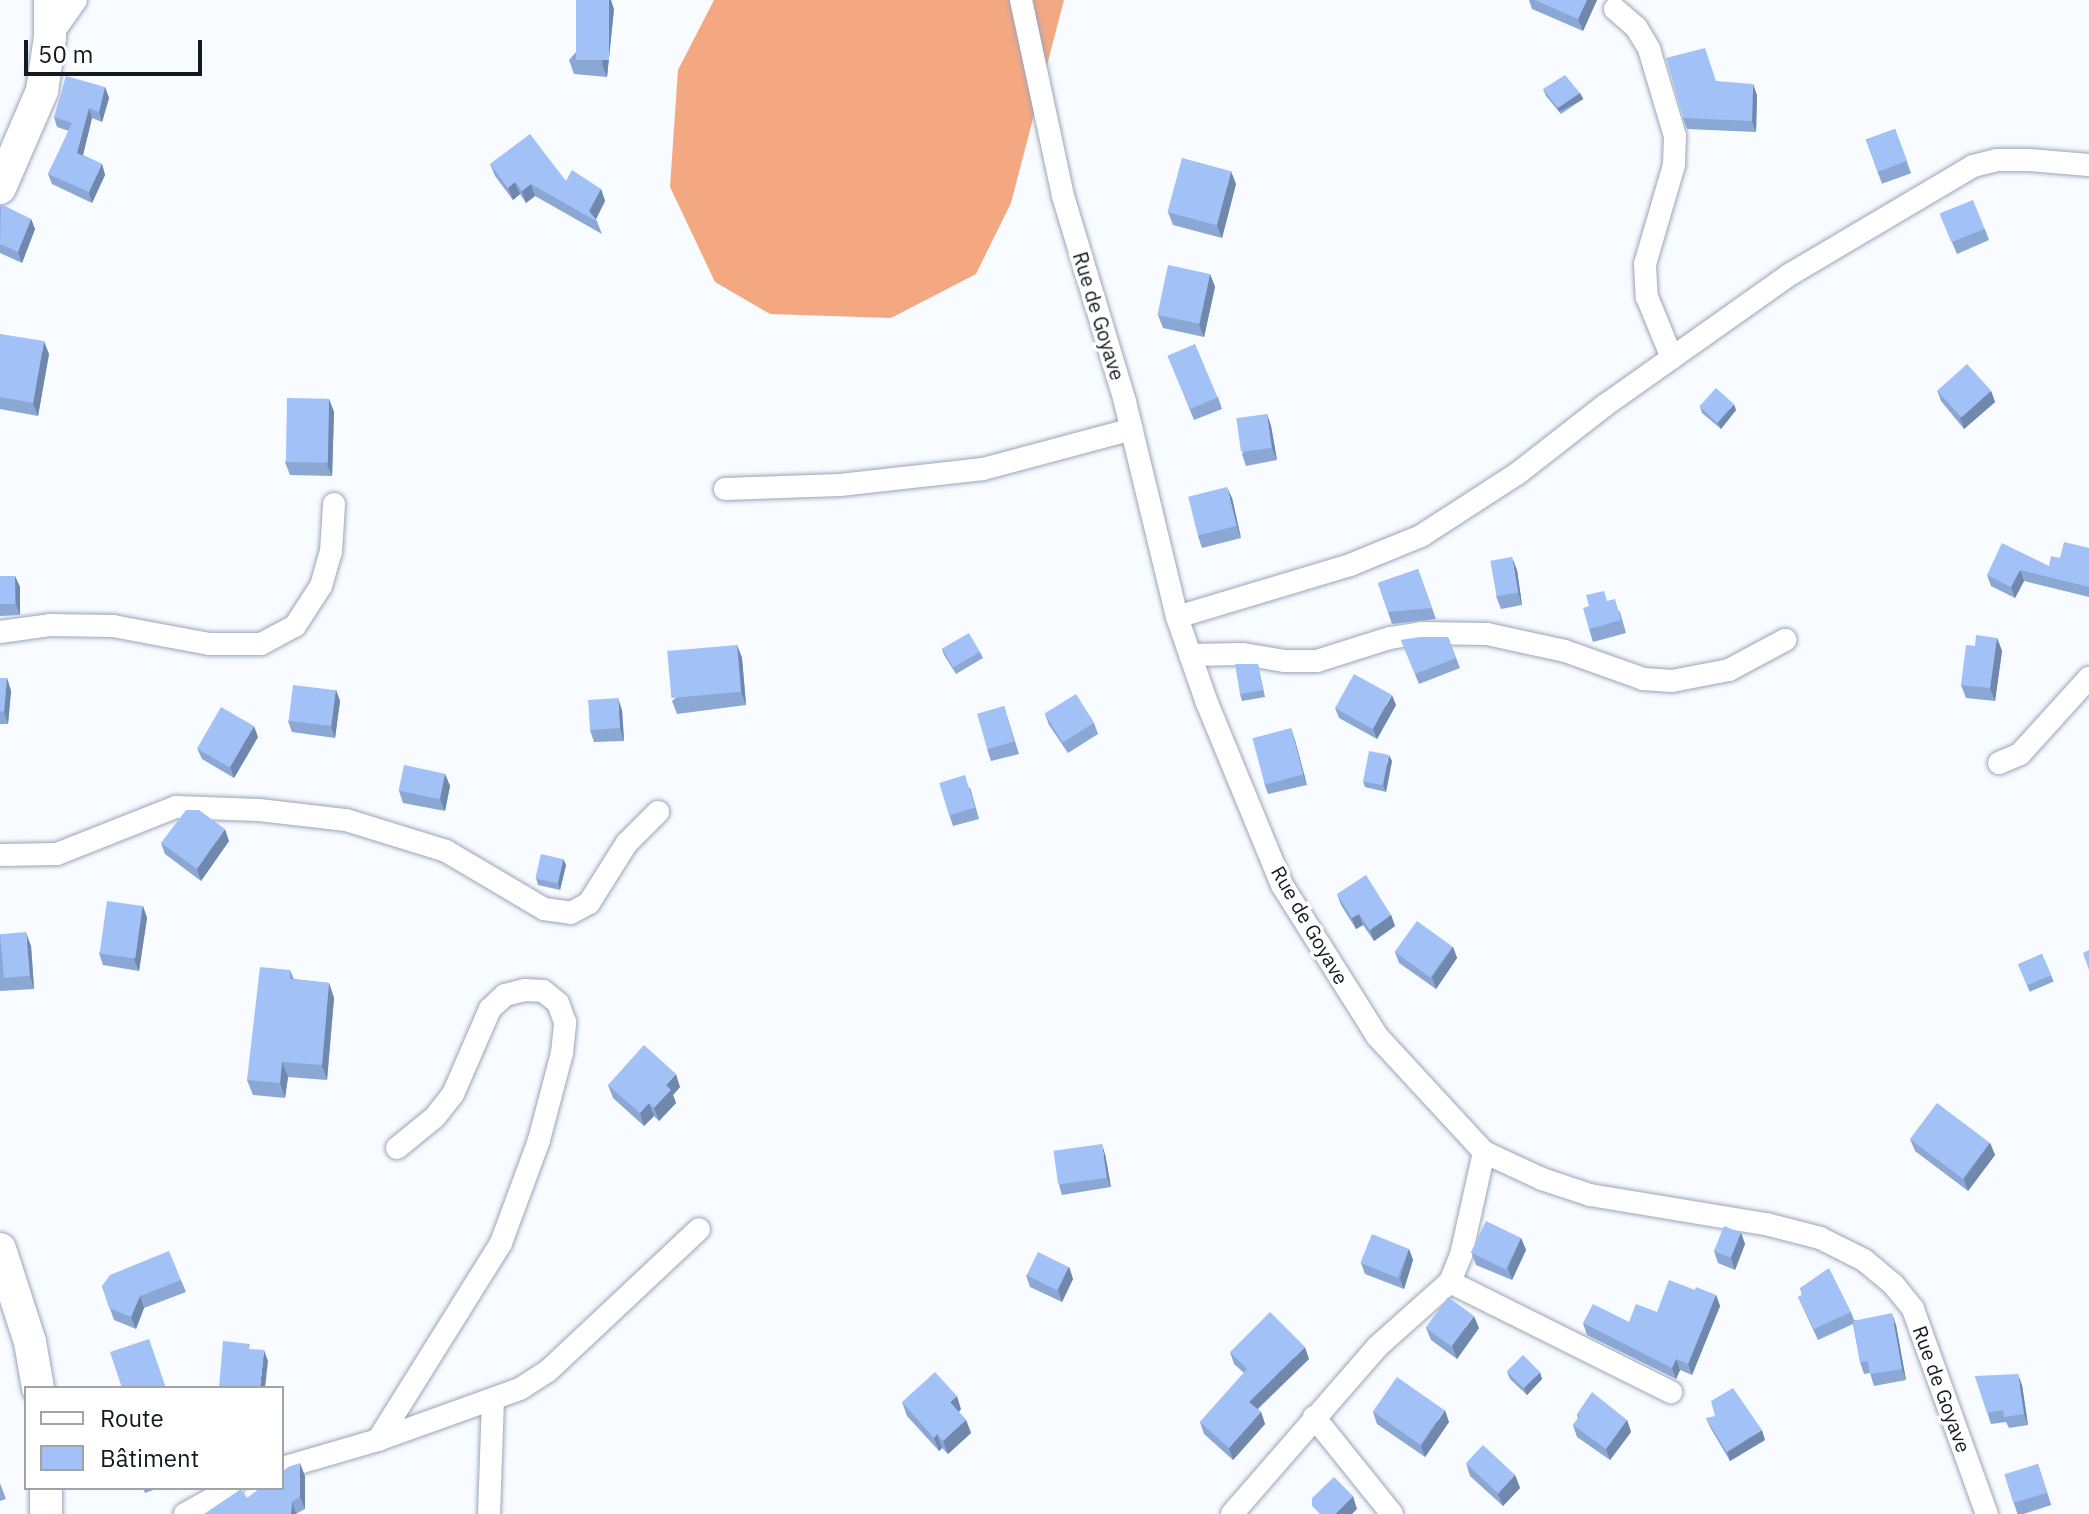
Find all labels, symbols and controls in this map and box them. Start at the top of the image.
scale bar [28,24,206,74]
text: 50 m [38,38,93,70]
street label: Rue de Goyave [1068,249,1130,383]
street label: Rue de Goyave [1266,861,1354,989]
street label: Rue de Goyave [1908,1322,1976,1456]
legend [24,1386,284,1490]
text: Route [100,1402,164,1434]
text: Bâtiment [100,1442,199,1474]

